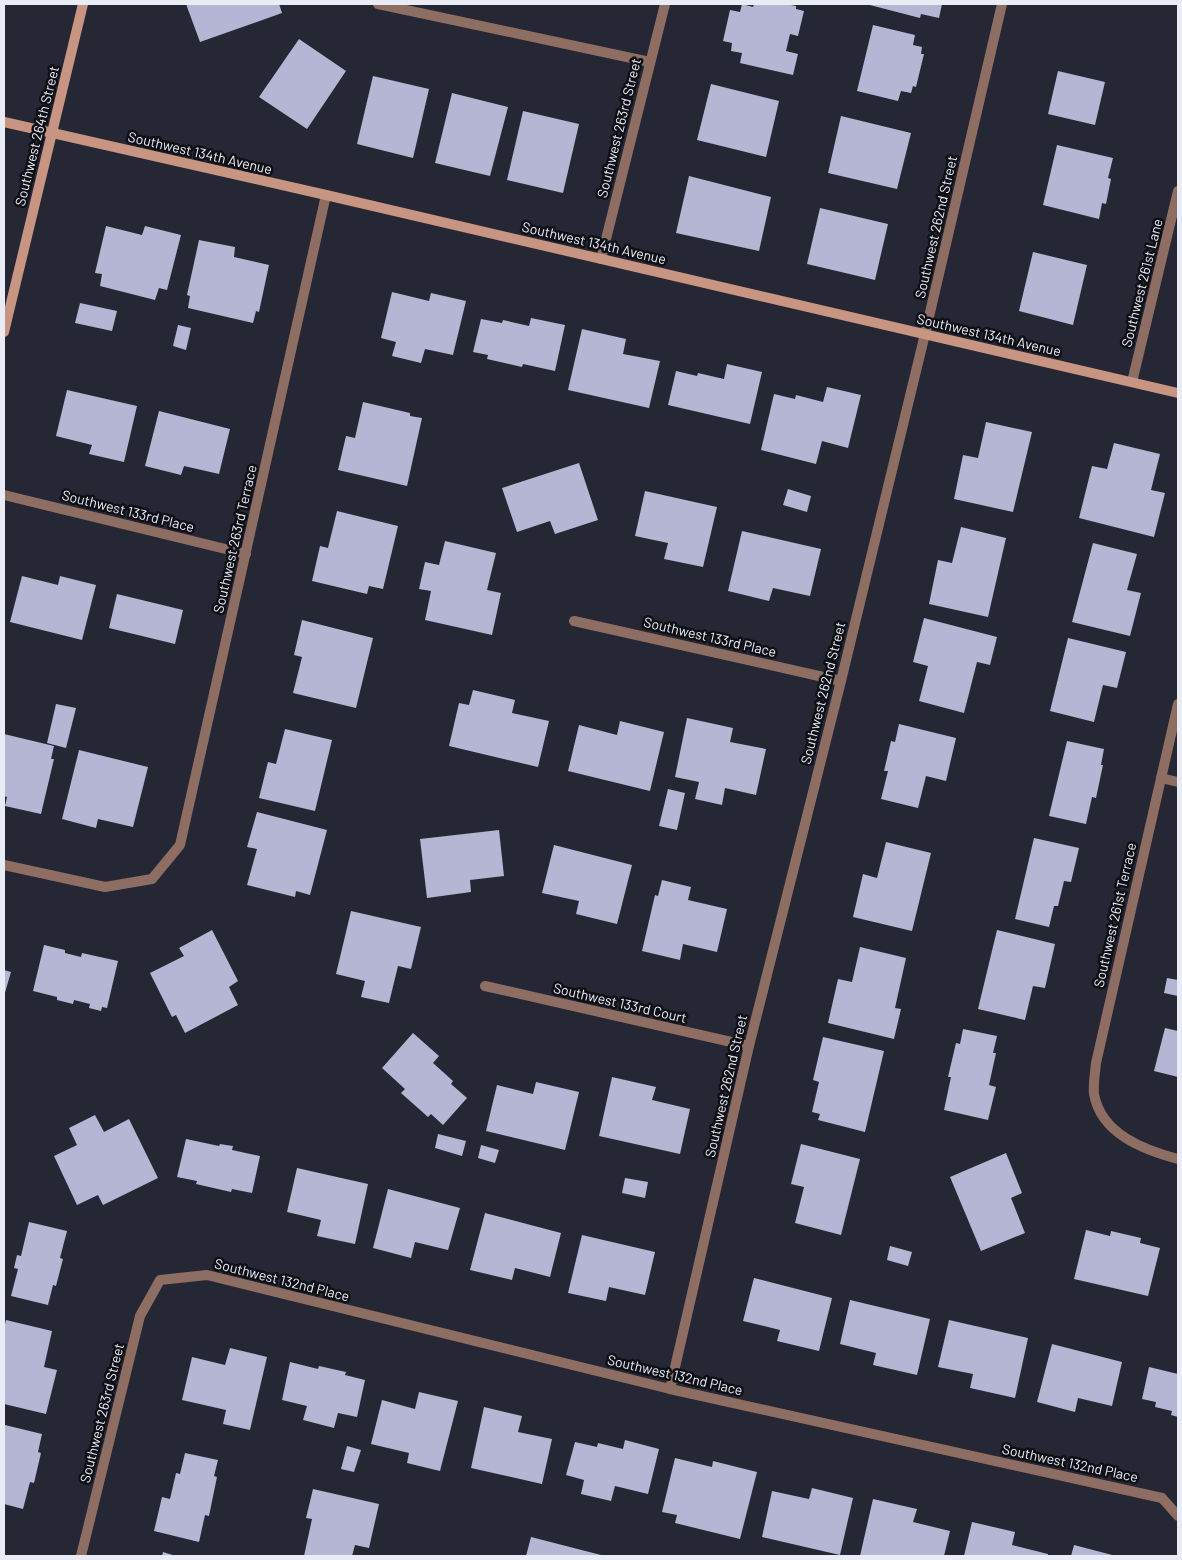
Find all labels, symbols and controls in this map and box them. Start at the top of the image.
street label: Southwest 263rd Street [593,56,644,199]
street label: Southwest 264th Street [11,64,62,208]
street label: Southwest 134th Avenue [126,128,274,177]
street label: Southwest 262nd Street [911,154,960,300]
street label: Southwest 261st Lane [1117,217,1166,349]
street label: Southwest 134th Avenue [520,218,668,267]
street label: Southwest 134th Avenue [915,310,1063,359]
street label: Southwest 263rd Terrace [209,463,260,615]
street label: Southwest 133rd Place [60,486,196,535]
street label: Southwest 133rd Place [642,613,778,660]
street label: Southwest 262nd Street [797,620,848,766]
street label: Southwest 261st Terrace [1090,841,1139,989]
street label: Southwest 133rd Court [552,979,688,1026]
street label: Southwest 262nd Street [701,1013,750,1159]
street label: Southwest 132nd Place [213,1255,351,1305]
street label: Southwest 263rd Street [76,1341,127,1484]
street label: Southwest 132nd Place [606,1351,745,1398]
street label: Southwest 132nd Place [1001,1440,1140,1485]

